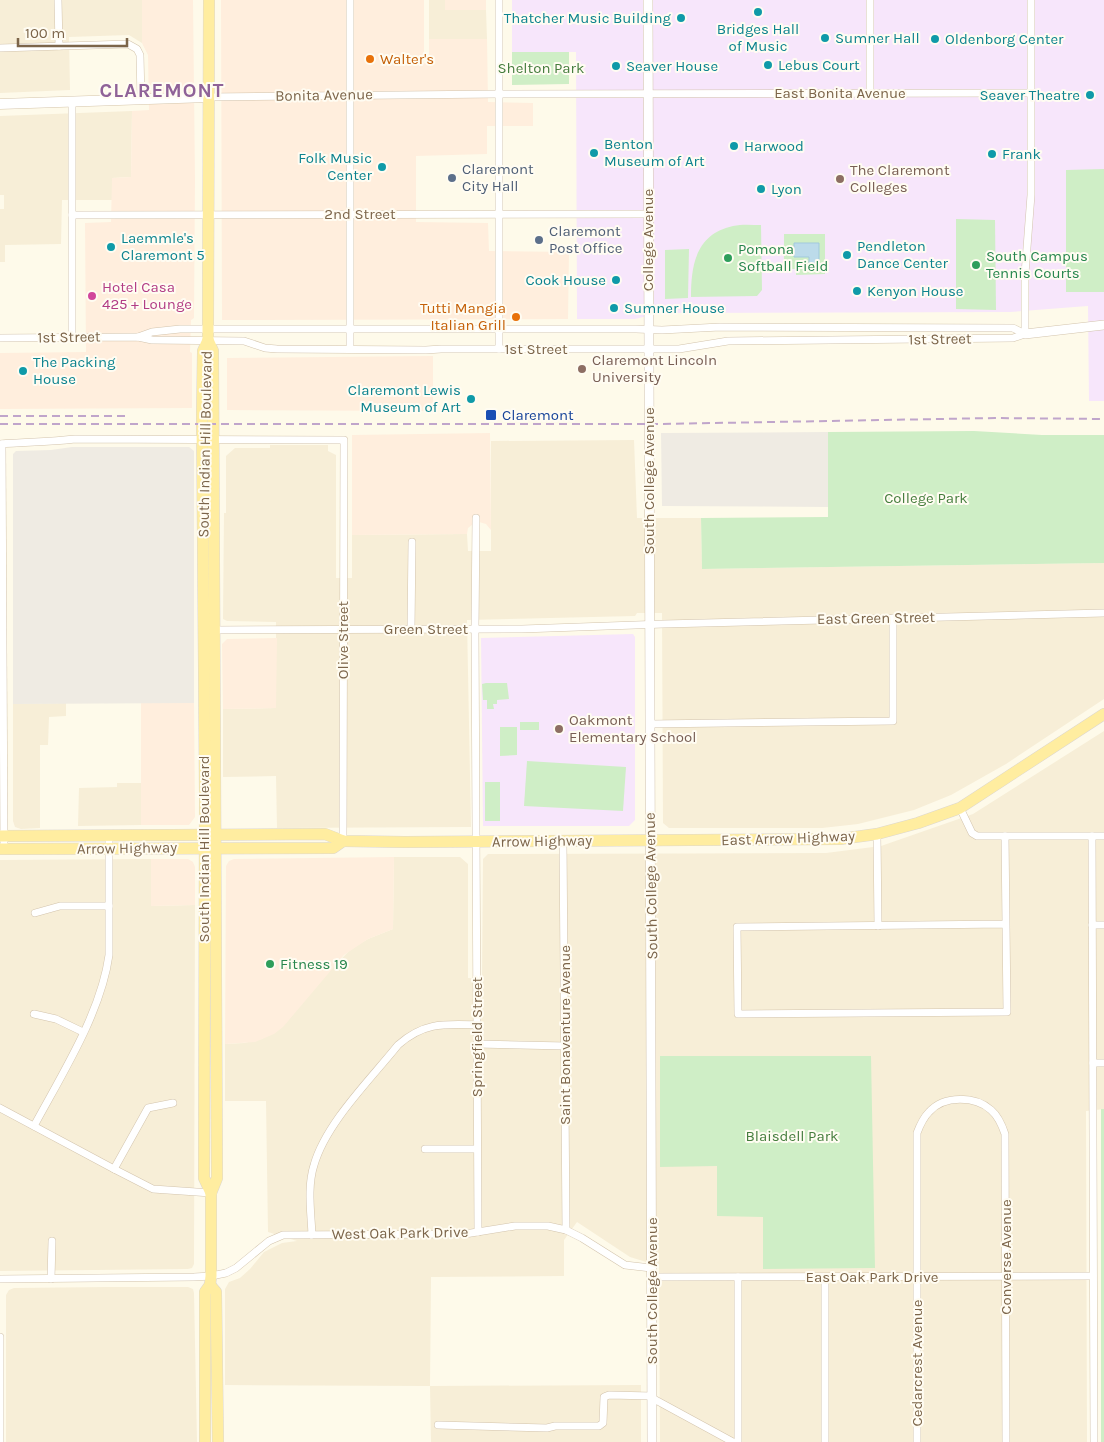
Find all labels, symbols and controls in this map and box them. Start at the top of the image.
marker: Bridges Hall of Music [752,6,764,18]
place label: Thatcher Music Building [504,9,672,27]
marker: Thatcher Music Building [675,12,687,24]
scale bar [18,15,126,47]
place label: Bridges Hall of Music [717,20,799,55]
text: 100 m [25,24,65,42]
place label: Sumner Hall [835,29,920,47]
place label: Oldenborg Center [945,30,1064,48]
marker: Sumner Hall [819,32,831,44]
marker: Oldenborg Center [929,33,941,45]
place label: Walter's [380,50,434,68]
marker: Walter's [364,53,376,65]
place label: Lebus Court [778,56,860,74]
place label: Seaver House [626,57,718,75]
park label: Shelton Park [498,59,584,77]
marker: Lebus Court [762,59,774,71]
marker: Seaver House [610,60,622,72]
district label: CLAREMONT [100,79,224,102]
street label: East Bonita Avenue [774,84,906,102]
street label: Bonita Avenue [275,85,373,105]
place label: Seaver Theatre [979,86,1080,104]
marker: Seaver Theatre [1084,89,1096,101]
place label: Benton Museum of Art [604,135,705,170]
place label: Harwood [744,137,804,155]
marker: Harwood [728,140,740,152]
place label: Frank [1002,145,1041,163]
marker: Benton Museum of Art [588,147,600,159]
marker: Frank [986,148,998,160]
place label: Folk Music Center [298,149,373,184]
place label: Claremont City Hall [462,160,534,195]
marker: Folk Music Center [376,161,388,173]
place label: The Claremont Colleges [850,161,950,196]
marker: Claremont City Hall [446,172,458,184]
marker: The Claremont Colleges [834,173,846,185]
place label: Lyon [771,180,802,198]
marker: Lyon [755,183,767,195]
street label: College Avenue [639,189,657,291]
street label: 2nd Street [324,205,396,223]
place label: Claremont Post Office [549,222,622,257]
place label: Laemmle's Claremont 5 [121,229,205,264]
marker: Claremont Post Office [533,234,545,246]
place label: Pendleton Dance Center [857,237,949,272]
place label: Pomona Softball Field [738,240,828,275]
marker: Laemmle's Claremont 5 [105,241,117,253]
place label: South Campus Tennis Courts [986,247,1088,282]
marker: Pendleton Dance Center [841,249,853,261]
marker: Pomona Softball Field [722,252,734,264]
marker: South Campus Tennis Courts [970,259,982,271]
place label: Cook House [526,271,606,289]
marker: Cook House [610,274,622,286]
place label: Hotel Casa 425 + Lounge [102,278,192,313]
place label: Kenyon House [867,282,964,300]
marker: Kenyon House [851,285,863,297]
marker: Hotel Casa 425 + Lounge [86,290,98,302]
place label: Tutti Mangia Italian Grill [420,299,506,334]
place label: Sumner House [624,299,725,317]
marker: Sumner House [608,302,620,314]
marker: Tutti Mangia Italian Grill [510,311,522,323]
street label: 1st Street [37,327,101,347]
street label: 1st Street [908,329,972,349]
street label: 1st Street [504,340,568,358]
street label: South Indian Hill Boulevard [194,350,216,538]
place label: Claremont Lincoln University [592,351,717,386]
place label: The Packing House [33,353,116,388]
marker: Claremont Lincoln University [576,363,588,375]
marker: The Packing House [17,365,29,377]
place label: Claremont Lewis Museum of Art [348,381,461,416]
marker: Claremont Lewis Museum of Art [465,393,477,405]
place label: Claremont [502,406,574,424]
street label: South College Avenue [640,407,658,555]
marker: Claremont [484,408,498,422]
park label: College Park [884,489,968,507]
street label: Olive Street [334,600,352,679]
street label: East Green Street [817,608,936,628]
street label: Green Street [384,620,468,638]
place label: Oakmont Elementary School [569,711,696,746]
marker: Oakmont Elementary School [553,723,565,735]
street label: South Indian Hill Boulevard [195,755,213,943]
street label: South College Avenue [641,812,661,960]
street label: East Arrow Highway [721,827,855,849]
street label: Arrow Highway [492,831,592,851]
street label: Arrow Highway [77,838,177,858]
street label: Saint Bonaventure Avenue [556,945,574,1125]
place label: Fitness 19 [280,955,348,973]
marker: Fitness 19 [264,958,276,970]
street label: Springfield Street [468,976,486,1097]
park label: Blaisdell Park [745,1127,839,1145]
street label: Converse Avenue [997,1199,1015,1315]
street label: South College Avenue [643,1217,661,1365]
street label: West Oak Park Drive [332,1223,468,1243]
street label: East Oak Park Drive [806,1268,938,1286]
street label: Cedarcrest Avenue [908,1300,926,1426]

